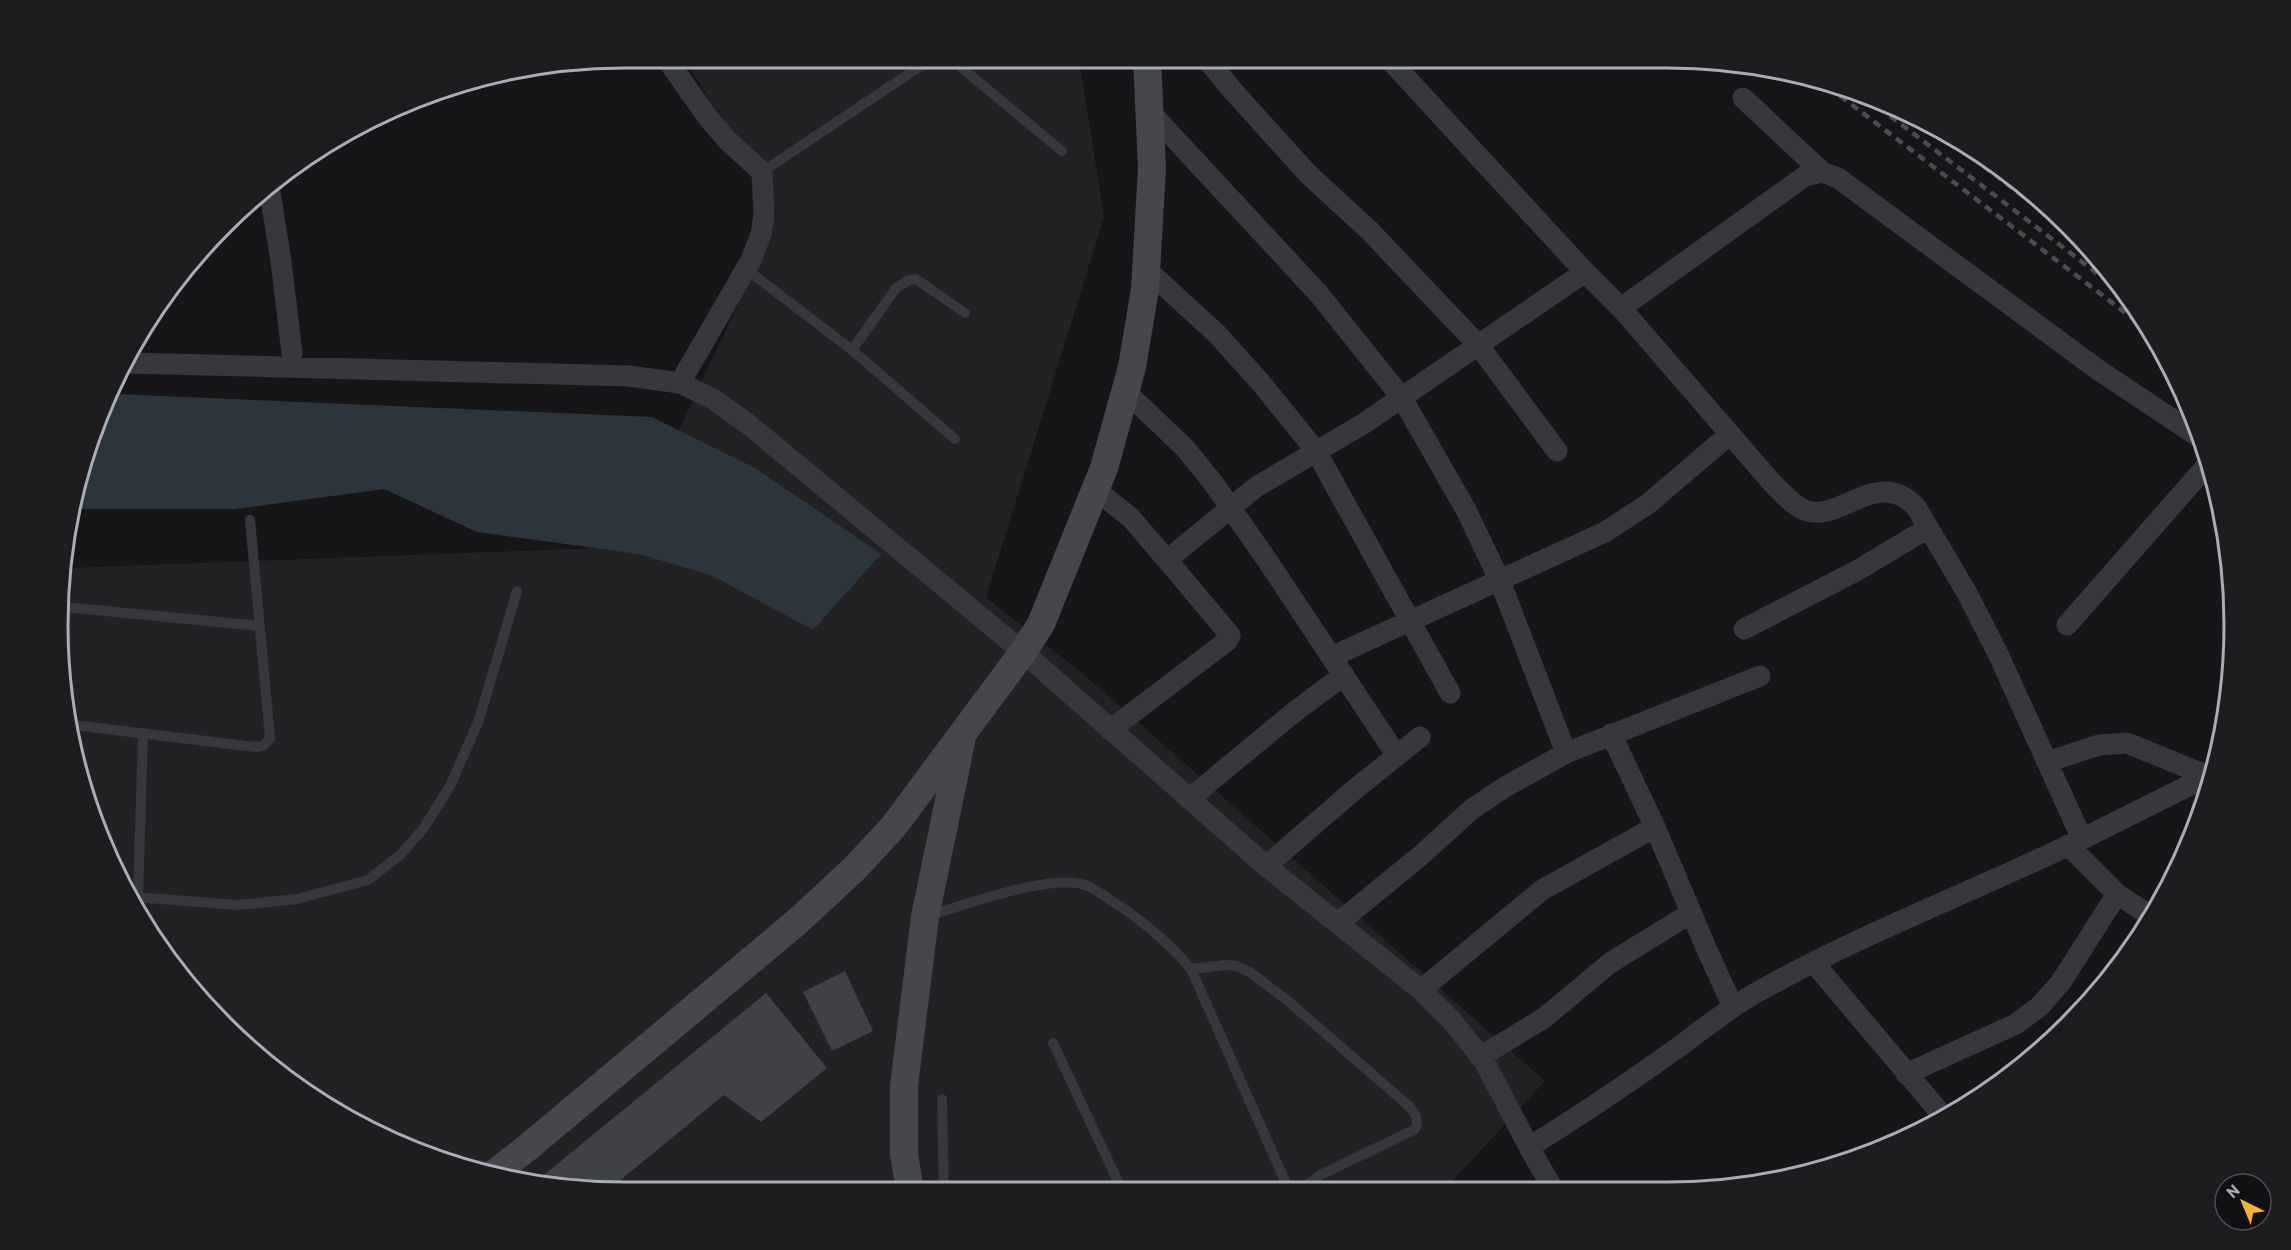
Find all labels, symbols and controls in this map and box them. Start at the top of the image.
north arrow [2213,1172,2273,1232]
text: N [2222,1180,2243,1201]

